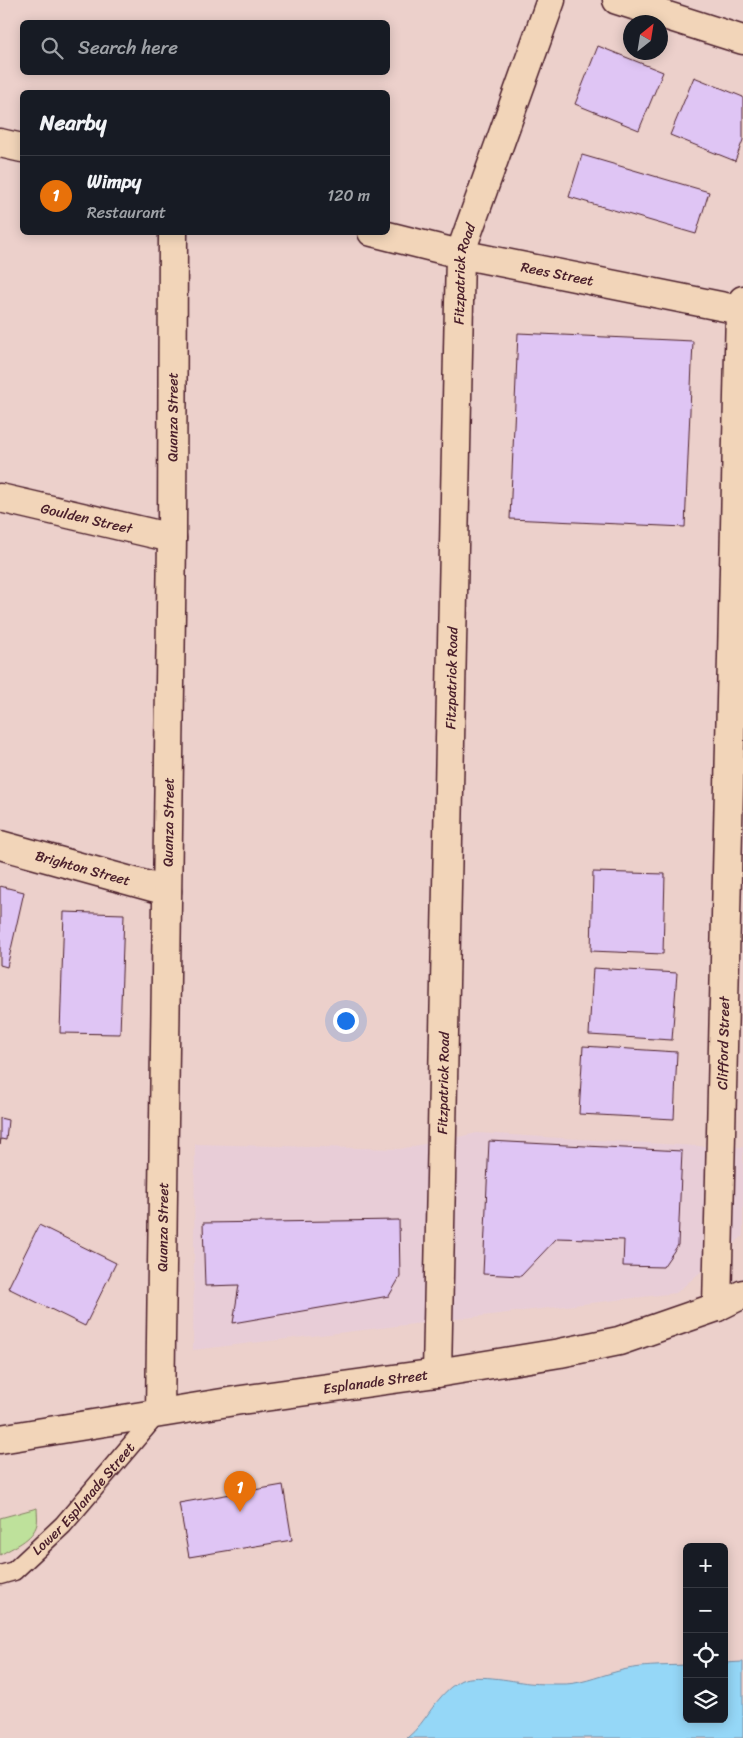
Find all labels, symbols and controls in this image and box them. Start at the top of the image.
north arrow [623,15,668,60]
search box [20,20,390,75]
text: Search here [78,31,178,64]
icon: search [38,34,66,62]
text: Nearby [40,104,106,142]
text: Wimpy [87,165,141,198]
text: 1 [53,181,59,210]
text: 120 m [327,181,370,210]
text: Restaurant [87,198,166,227]
street label: Fitzpatrick Road [446,218,483,325]
street label: Rees Street [519,254,596,293]
street label: Quanza Street [160,372,185,462]
street label: Goulden Street [38,495,136,541]
street label: Fitzpatrick Road [438,625,465,730]
street label: Quanza Street [155,777,181,867]
street label: Brighton Street [33,843,133,893]
street label: Clifford Street [710,995,737,1090]
your location [333,1008,359,1034]
street label: Fitzpatrick Road [429,1030,457,1135]
street label: Quanza Street [149,1182,176,1272]
street label: Esplanade Street [321,1362,430,1401]
street label: Lower Esplanade Street [26,1436,141,1561]
pin: 1 [224,1471,256,1512]
map controls [683,1543,728,1723]
button: + [683,1543,728,1588]
button: − [683,1588,728,1633]
button: locate [683,1633,728,1678]
button: layers [683,1678,728,1723]

